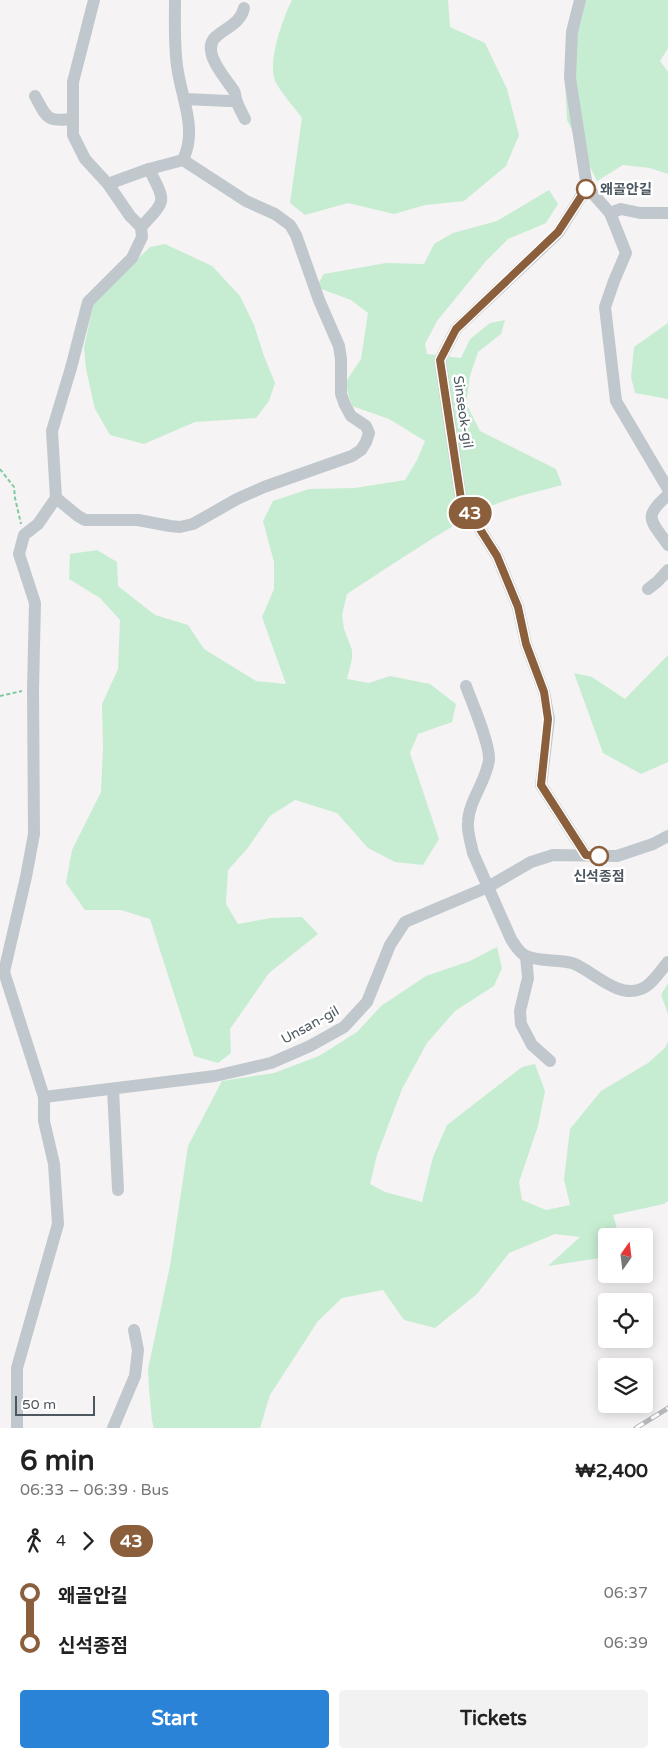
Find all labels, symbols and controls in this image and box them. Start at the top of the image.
marker: 왜골안길 [576,179,596,199]
place label: 왜골안길 [600,181,652,198]
street label: Sinseok-gil [450,375,476,449]
line badge: 43 [448,497,492,529]
text: 43 [459,502,481,524]
marker: 신석종점 [589,846,609,866]
place label: 신석종점 [573,868,625,885]
street label: Unsan-gil [278,1002,342,1048]
north arrow [598,1228,652,1282]
map controls [598,1228,653,1413]
button: locate [598,1293,653,1348]
button: layers [598,1358,653,1413]
scale bar [15,1393,95,1416]
text: 50 m [22,1396,56,1413]
text: 6 min [20,1444,95,1478]
text: ₩2,400 [575,1460,648,1482]
text: 06:33 – 06:39 · Bus [20,1480,169,1500]
icon: walk [20,1527,48,1555]
icon: forward [74,1527,102,1555]
text: 43 [120,1530,143,1552]
text: 4 [56,1531,66,1551]
text: 06:37 [604,1583,648,1603]
text: 왜골안길 [58,1585,128,1607]
text: 06:39 [604,1633,648,1653]
text: 신석종점 [58,1635,128,1657]
button: Start [20,1690,329,1748]
button: Tickets [339,1690,648,1748]

